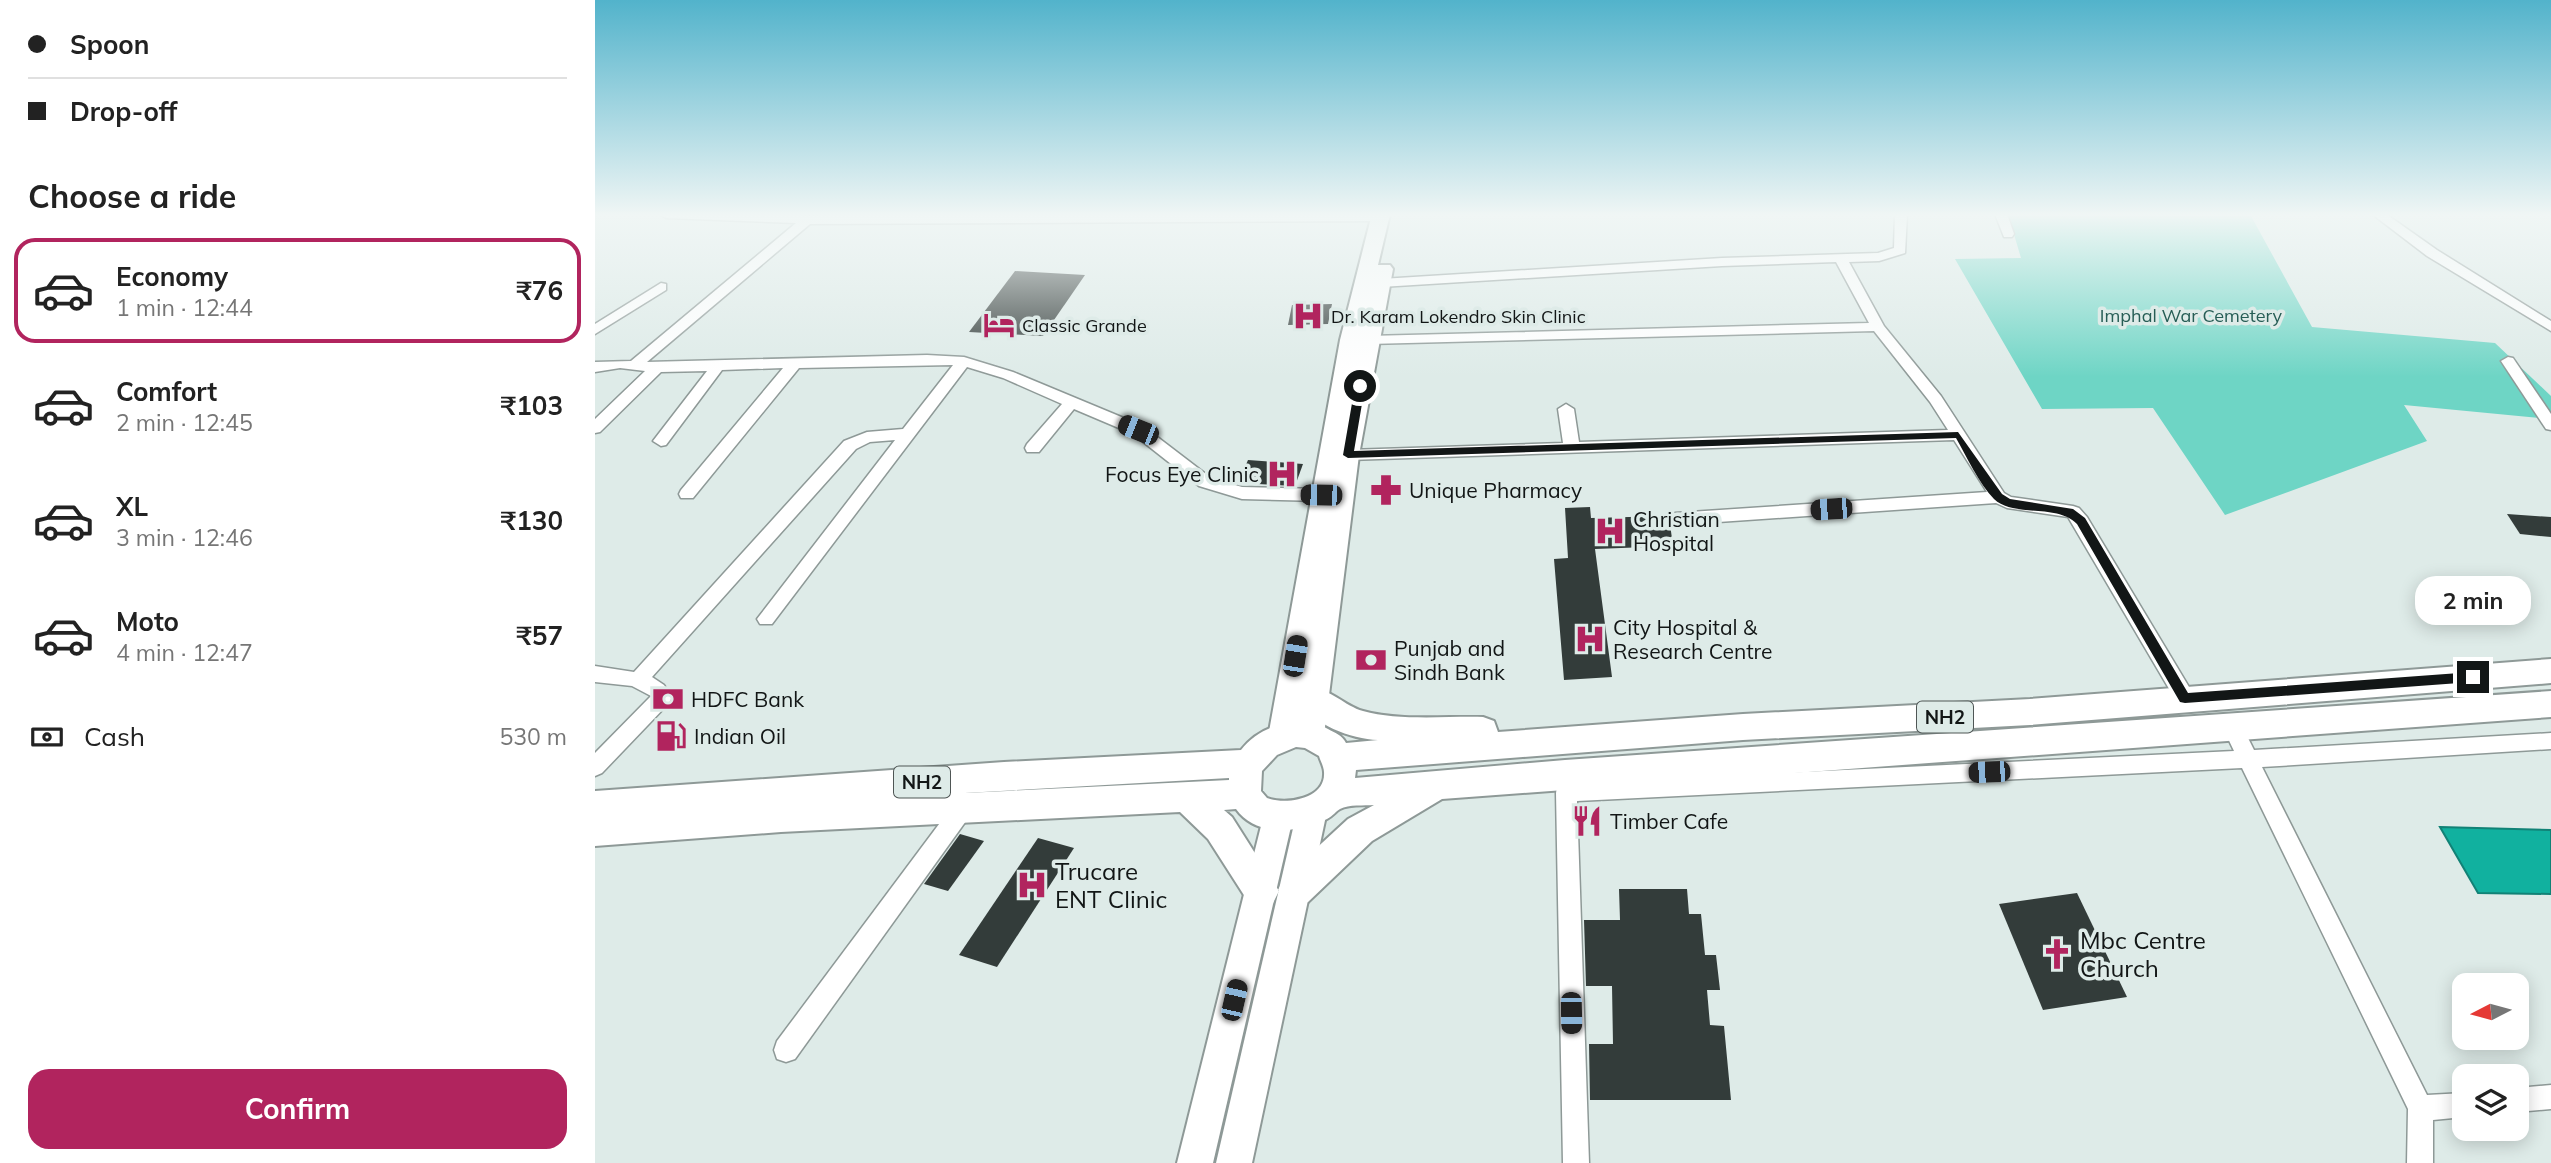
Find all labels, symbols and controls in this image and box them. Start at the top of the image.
text: Spoon [70,28,149,61]
text: Drop-off [70,95,177,128]
text: Choose a ride [28,176,236,216]
icon: car [32,259,95,322]
text: Economy [116,260,228,293]
text: ₹76 [516,274,563,307]
text: 1 min · 12:44 [116,293,253,322]
hospital icon: Dr. Karam Lokendro Skin Clinic [1291,299,1325,333]
park label: Imphal War Cemetery [2100,304,2283,327]
place label: Dr. Karam Lokendro Skin Clinic [1331,305,1586,328]
hotel icon: Classic Grande [982,308,1016,342]
place label: Classic Grande [1022,314,1147,337]
route start [1344,370,1376,402]
icon: car [32,374,95,437]
text: Comfort [116,375,217,408]
text: ₹103 [501,389,563,422]
text: 2 min · 12:45 [116,408,253,437]
car [1115,412,1162,448]
hospital icon: Focus Eye Clinic [1265,457,1299,491]
place label: Focus Eye Clinic [1105,461,1259,487]
pharmacy icon: Unique Pharmacy [1369,473,1403,507]
place label: Unique Pharmacy [1409,477,1582,503]
car [1300,484,1343,506]
icon: car [32,489,95,552]
text: XL [116,490,148,523]
car [1810,497,1853,521]
text: ₹130 [501,504,563,537]
place label: Christian Hospital [1633,506,1720,556]
hospital icon: Christian Hospital [1593,514,1627,548]
text: 3 min · 12:46 [116,523,253,552]
callout: 2 min [2415,576,2531,624]
text: 2 min [2443,586,2503,615]
icon: car [32,604,95,667]
text: Moto [116,605,179,638]
place label: City Hospital & Research Centre [1613,614,1772,664]
text: ₹57 [516,619,563,652]
hospital icon: City Hospital & Research Centre [1573,622,1607,656]
car [1282,634,1309,678]
place label: Punjab and Sindh Bank [1394,635,1505,685]
text: 4 min · 12:47 [116,638,253,667]
bank icon: Punjab and Sindh Bank [1354,643,1388,677]
route end [2457,661,2489,693]
bank icon: HDFC Bank [651,682,685,716]
place label: HDFC Bank [691,686,804,712]
road number: NH2 [1917,702,1973,732]
icon: cash [28,718,66,756]
fuel station icon: Indian Oil [654,719,688,753]
text: Cash [84,720,145,753]
text: 530 m [499,722,567,751]
place label: Indian Oil [694,723,786,749]
car [1968,761,2011,783]
road number: NH2 [894,766,950,797]
restaurant icon: Timber Cafe [1570,804,1604,838]
place label: Timber Cafe [1610,808,1728,834]
place label: Trucare ENT Clinic [1055,856,1167,914]
hospital icon: Trucare ENT Clinic [1015,868,1049,902]
place label: Mbc Centre Church [2080,925,2206,983]
church icon: Mbc Centre Church [2040,937,2074,971]
north arrow [2452,973,2529,1050]
map controls [2452,973,2529,1141]
car [1220,977,1249,1023]
car [1561,992,1582,1034]
button: layers [2452,1064,2529,1141]
button: Confirm [28,1069,567,1149]

